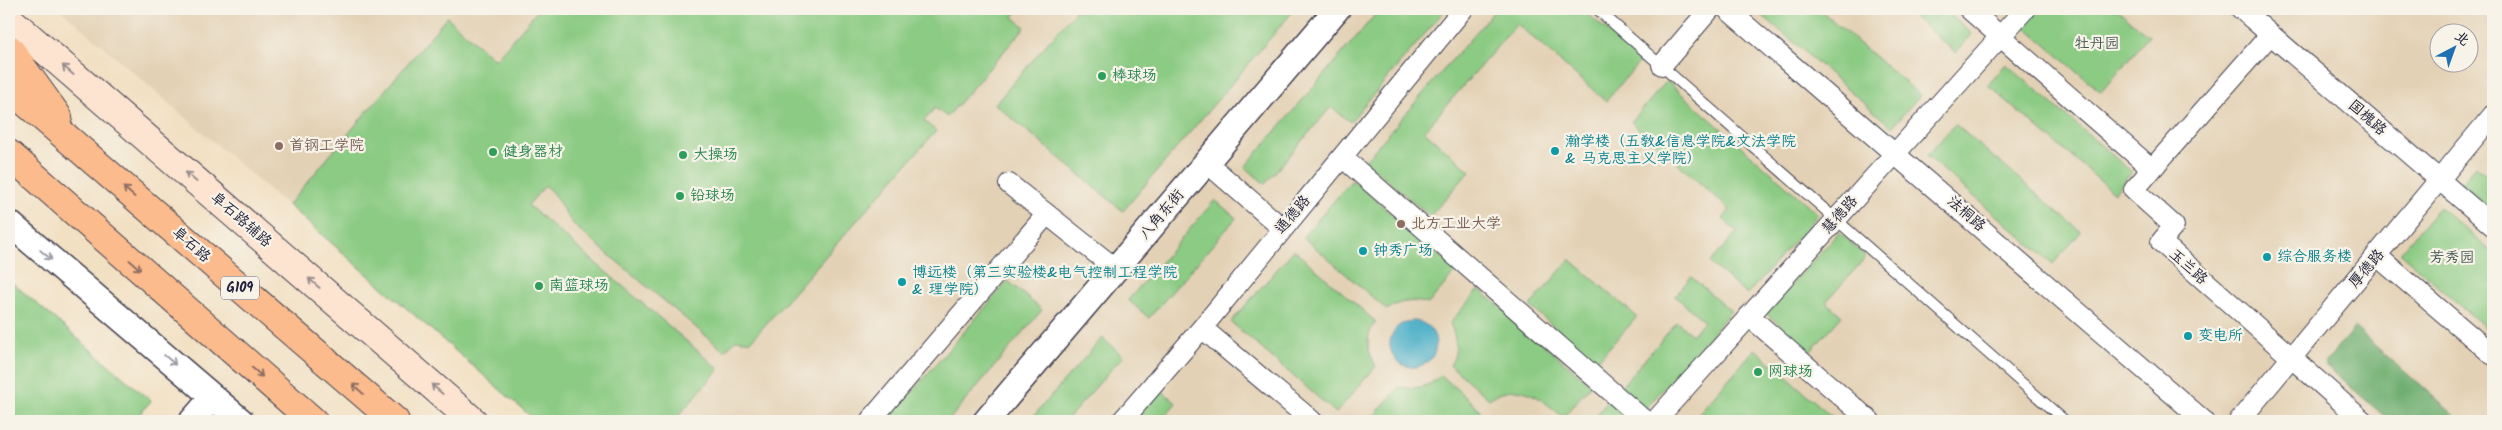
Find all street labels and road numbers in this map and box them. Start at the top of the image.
street label: 国槐路 [2342,94,2392,142]
street label: 八角东街 [1134,184,1190,246]
street label: 阜石路辅路 [205,186,277,254]
street label: 通德路 [1269,190,1317,240]
street label: 慧德路 [1816,190,1864,240]
street label: 法桐路 [1941,190,1991,238]
street label: 阜石路 [166,221,216,269]
street label: 玉兰路 [2163,243,2213,291]
street label: 厚德路 [2343,244,2391,294]
road number: G109 [221,276,259,300]

